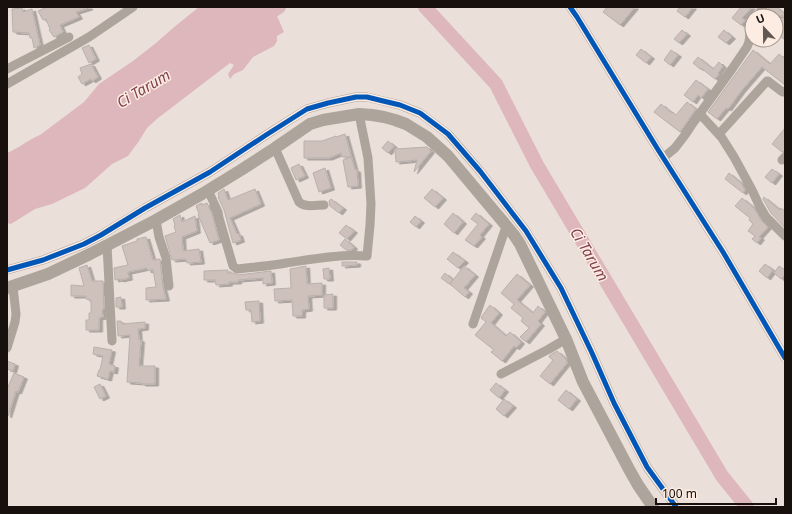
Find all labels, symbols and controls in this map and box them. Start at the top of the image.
north arrow [744,8,784,48]
text: U [753,10,767,27]
water label: Ci Tarum [112,64,174,112]
water label: Ci Tarum [566,223,614,285]
scale bar [656,480,776,506]
text: 100 m [662,485,697,502]

